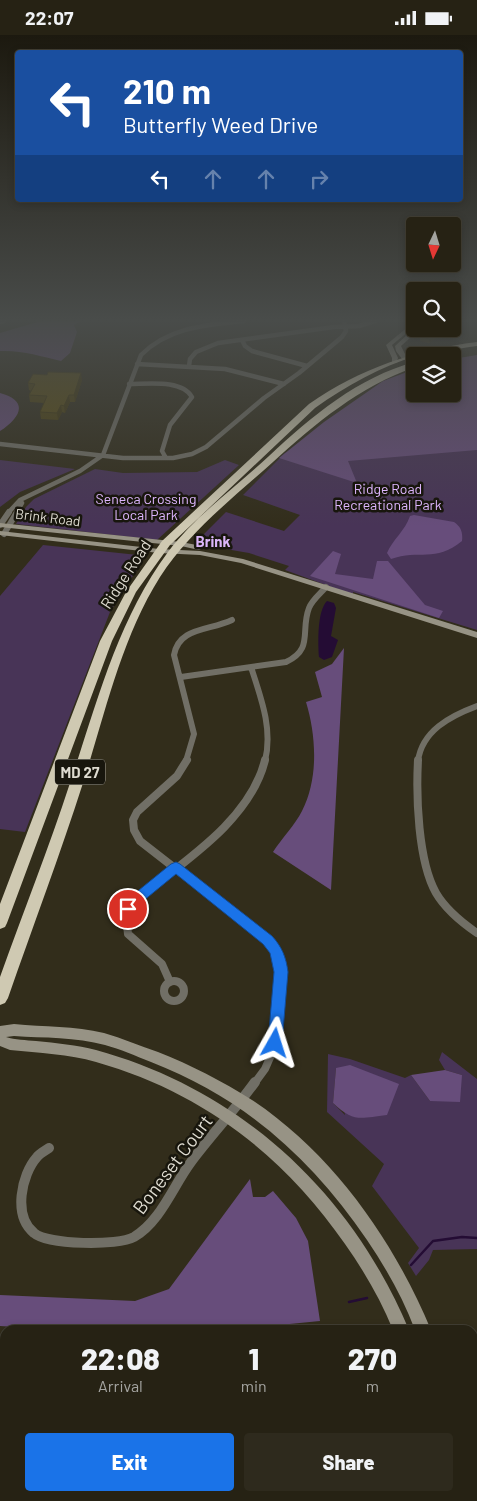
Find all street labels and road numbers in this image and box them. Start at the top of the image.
street label: Brink Road [14,505,82,529]
street label: Ridge Road [96,536,154,612]
road number: MD 27 [55,759,105,785]
street label: Boneset Court [127,1110,217,1218]

